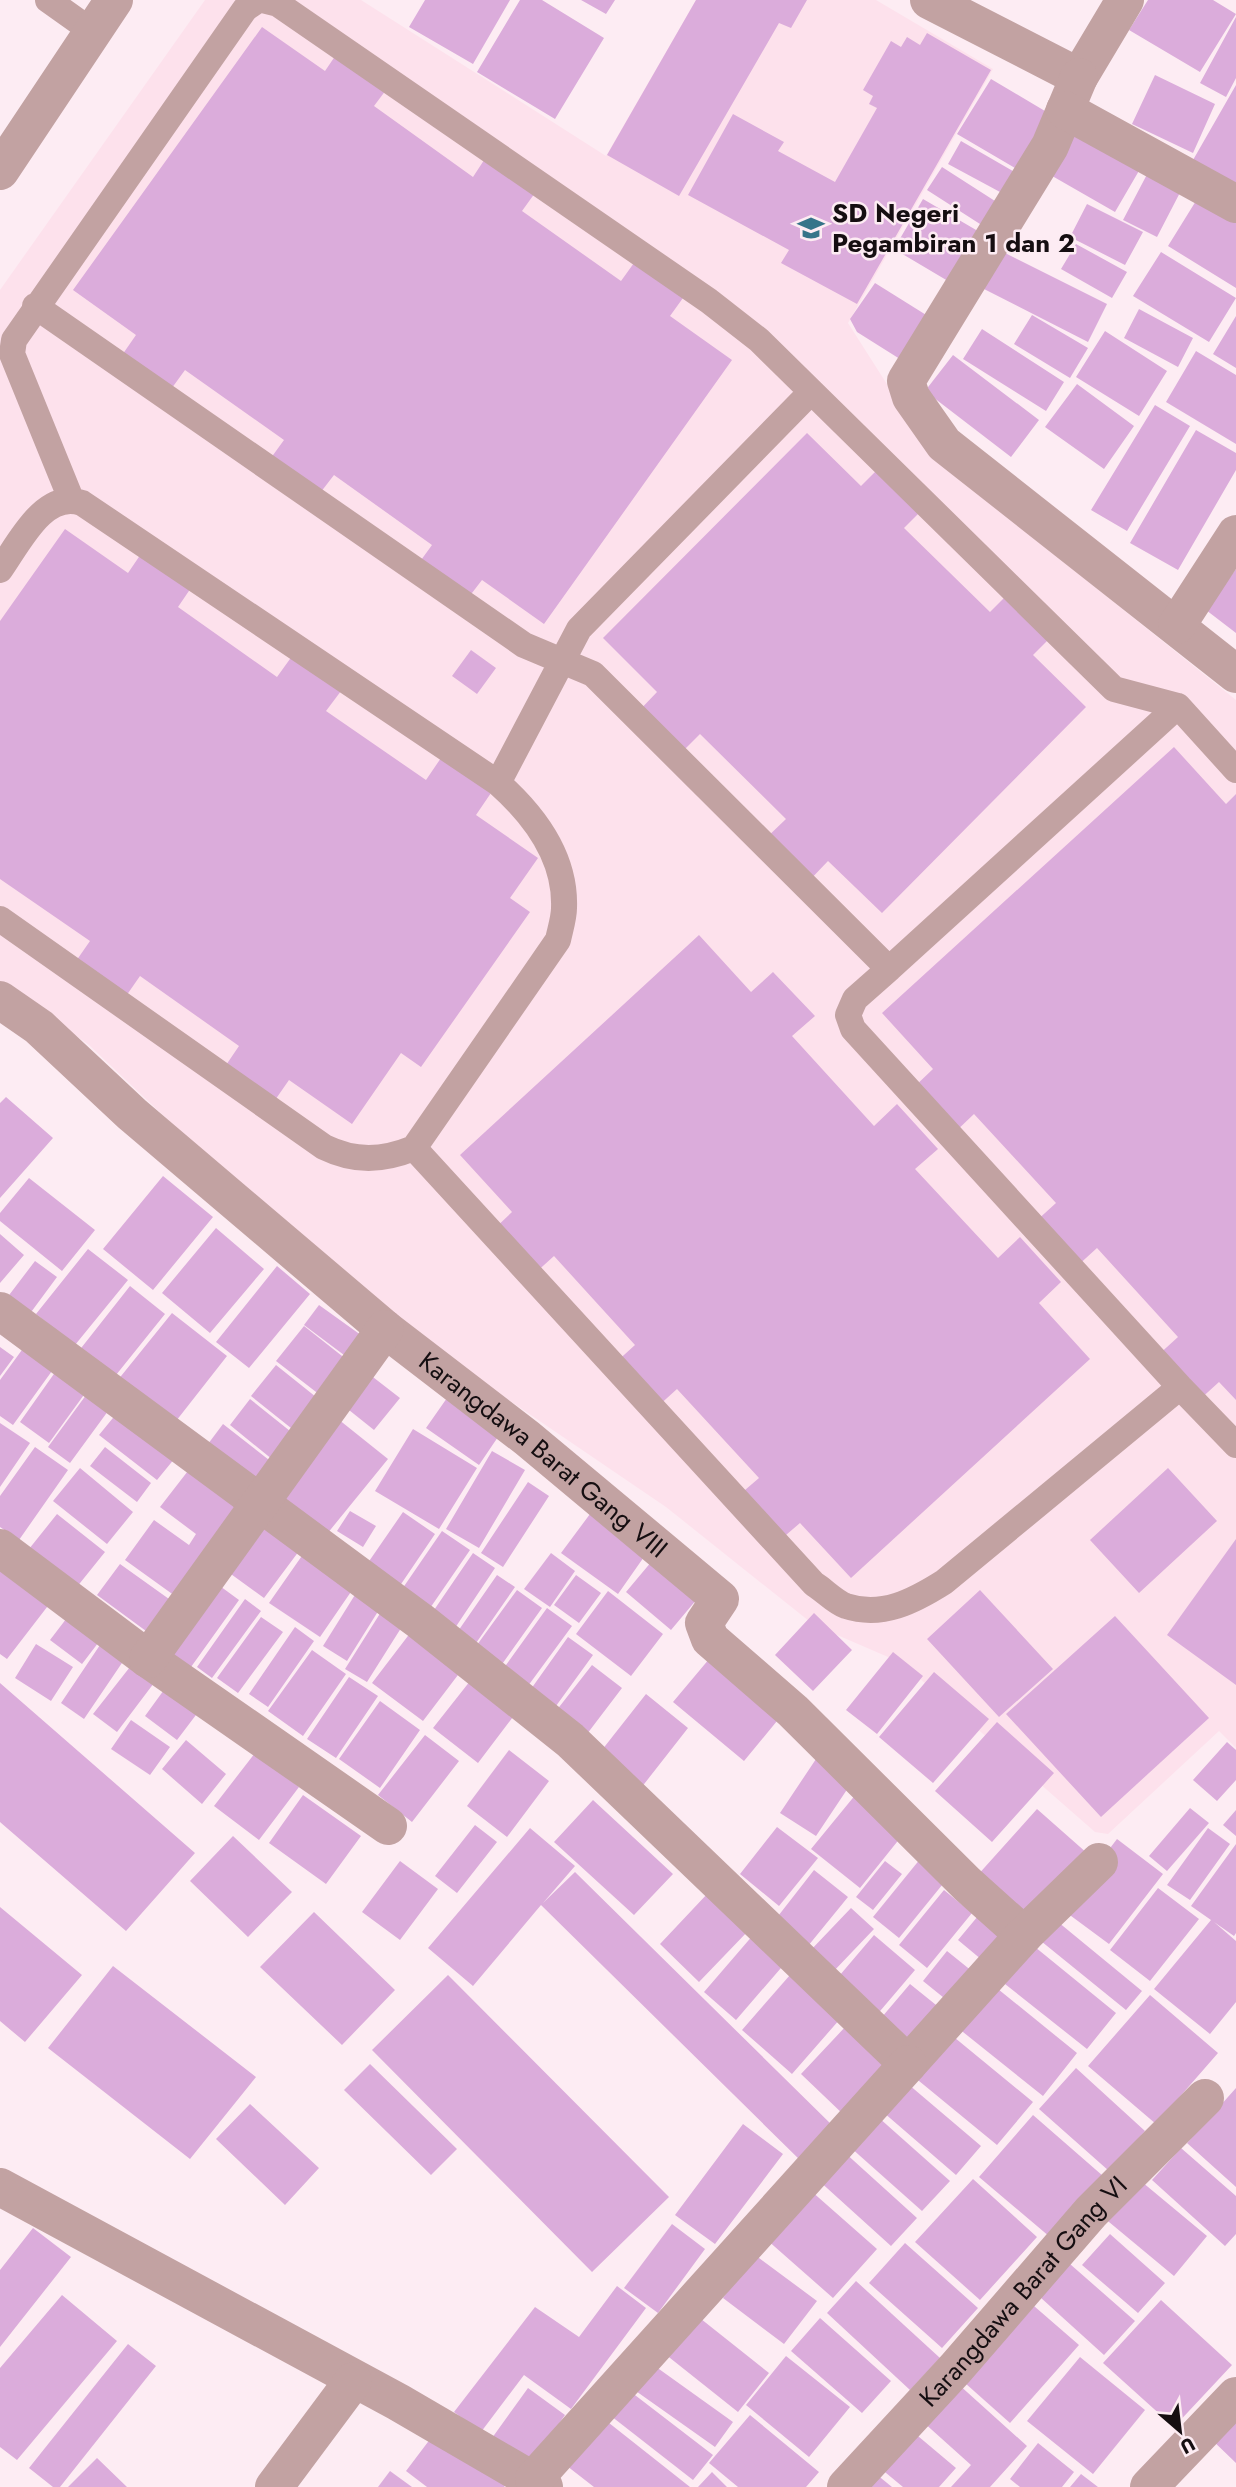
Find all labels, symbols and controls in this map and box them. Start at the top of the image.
place label: SD Negeri Pegambiran 1 dan 2 [832,194,1075,262]
school or university icon: SD Negeri Pegambiran 1 dan 2 [796,213,826,243]
street label: Karangdawa Barat Gang VIII [411,1343,676,1567]
street label: Karangdawa Barat Gang VI [910,2167,1136,2415]
north arrow [1145,2396,1215,2466]
text: U [1176,2431,1200,2461]

